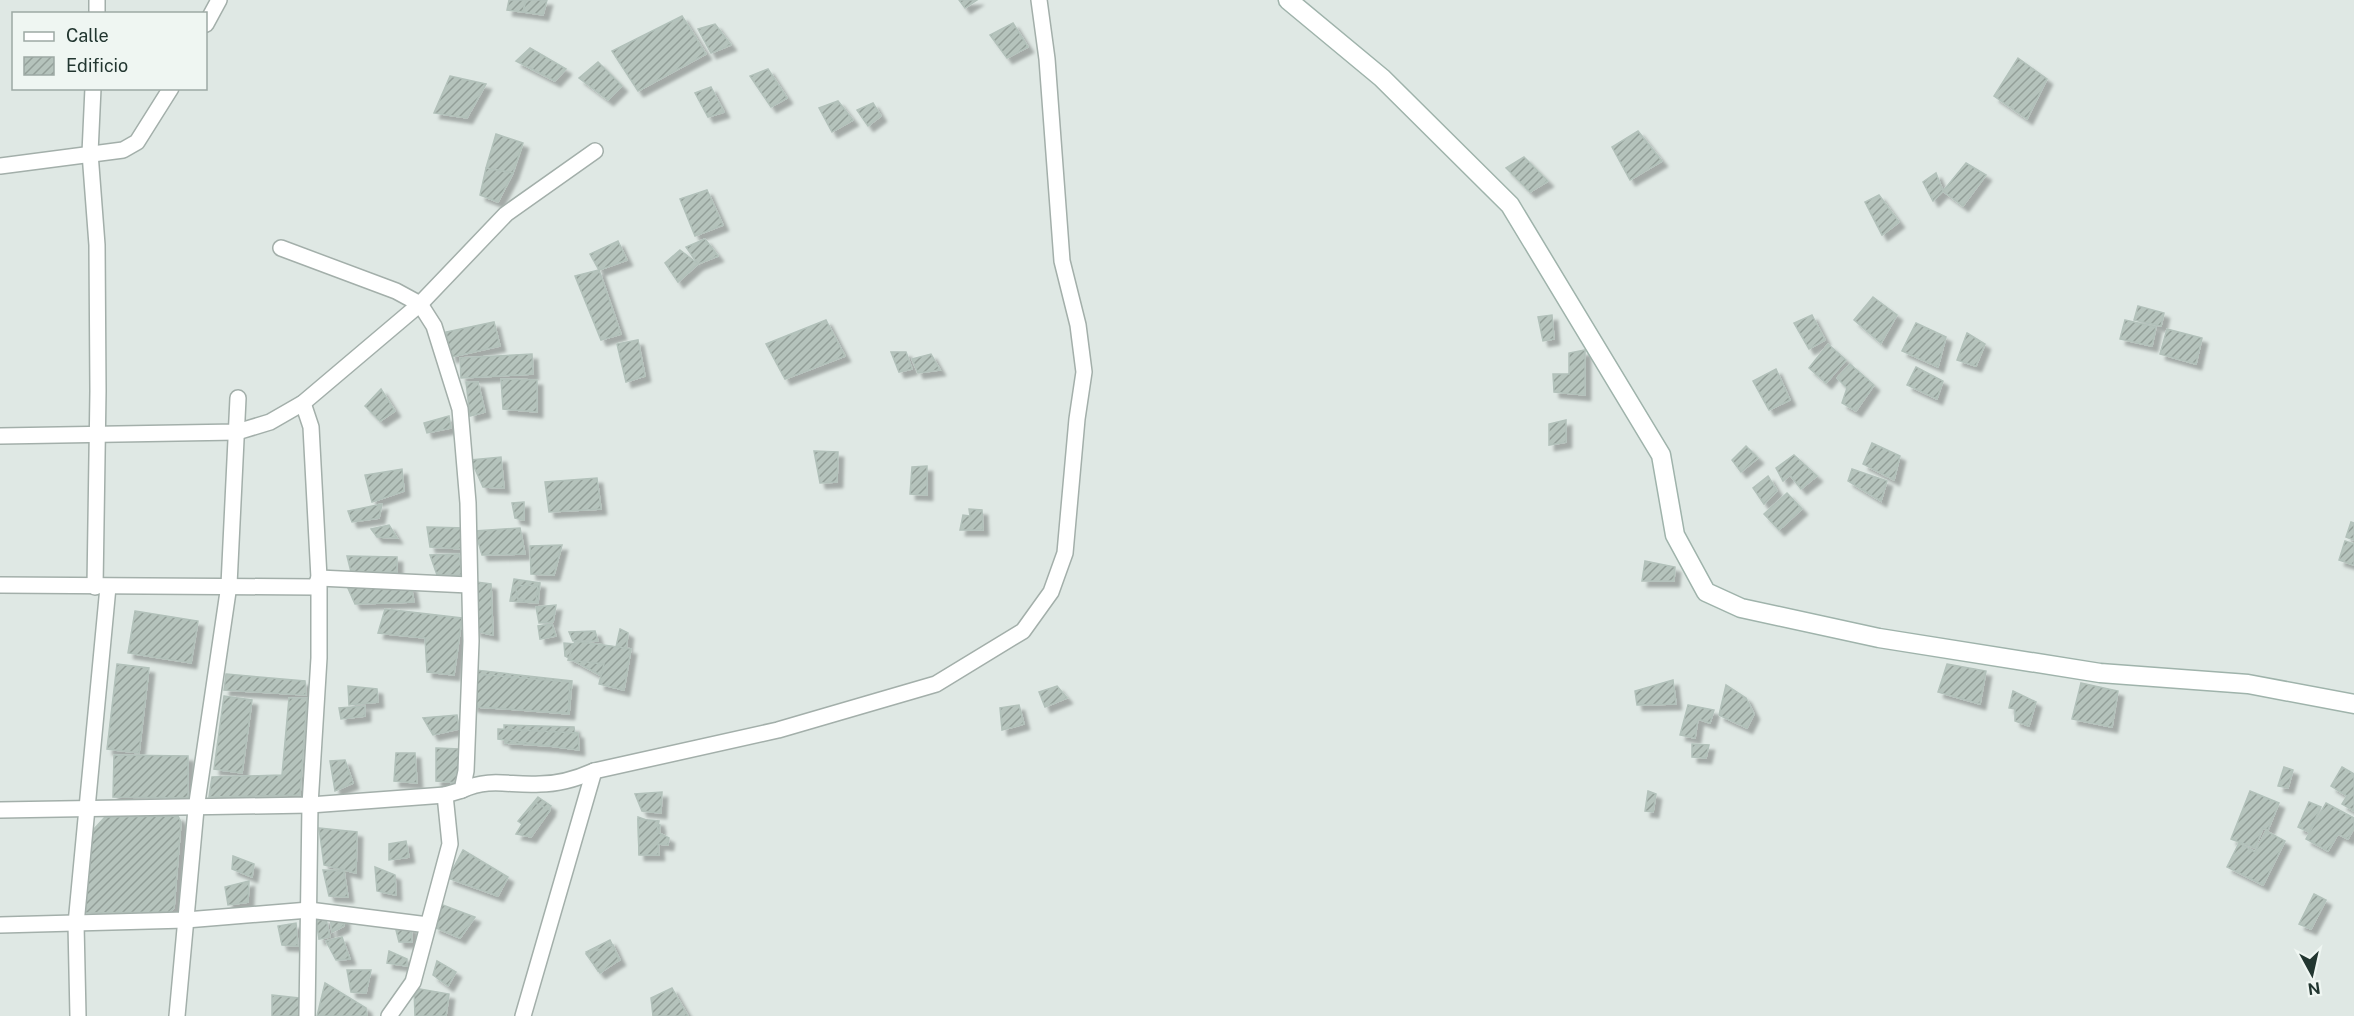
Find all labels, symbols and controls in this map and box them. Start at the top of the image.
legend [12,12,207,90]
text: Calle [66,25,109,46]
text: Edificio [66,55,128,76]
north arrow [2282,944,2342,1004]
text: N [2306,978,2322,999]

